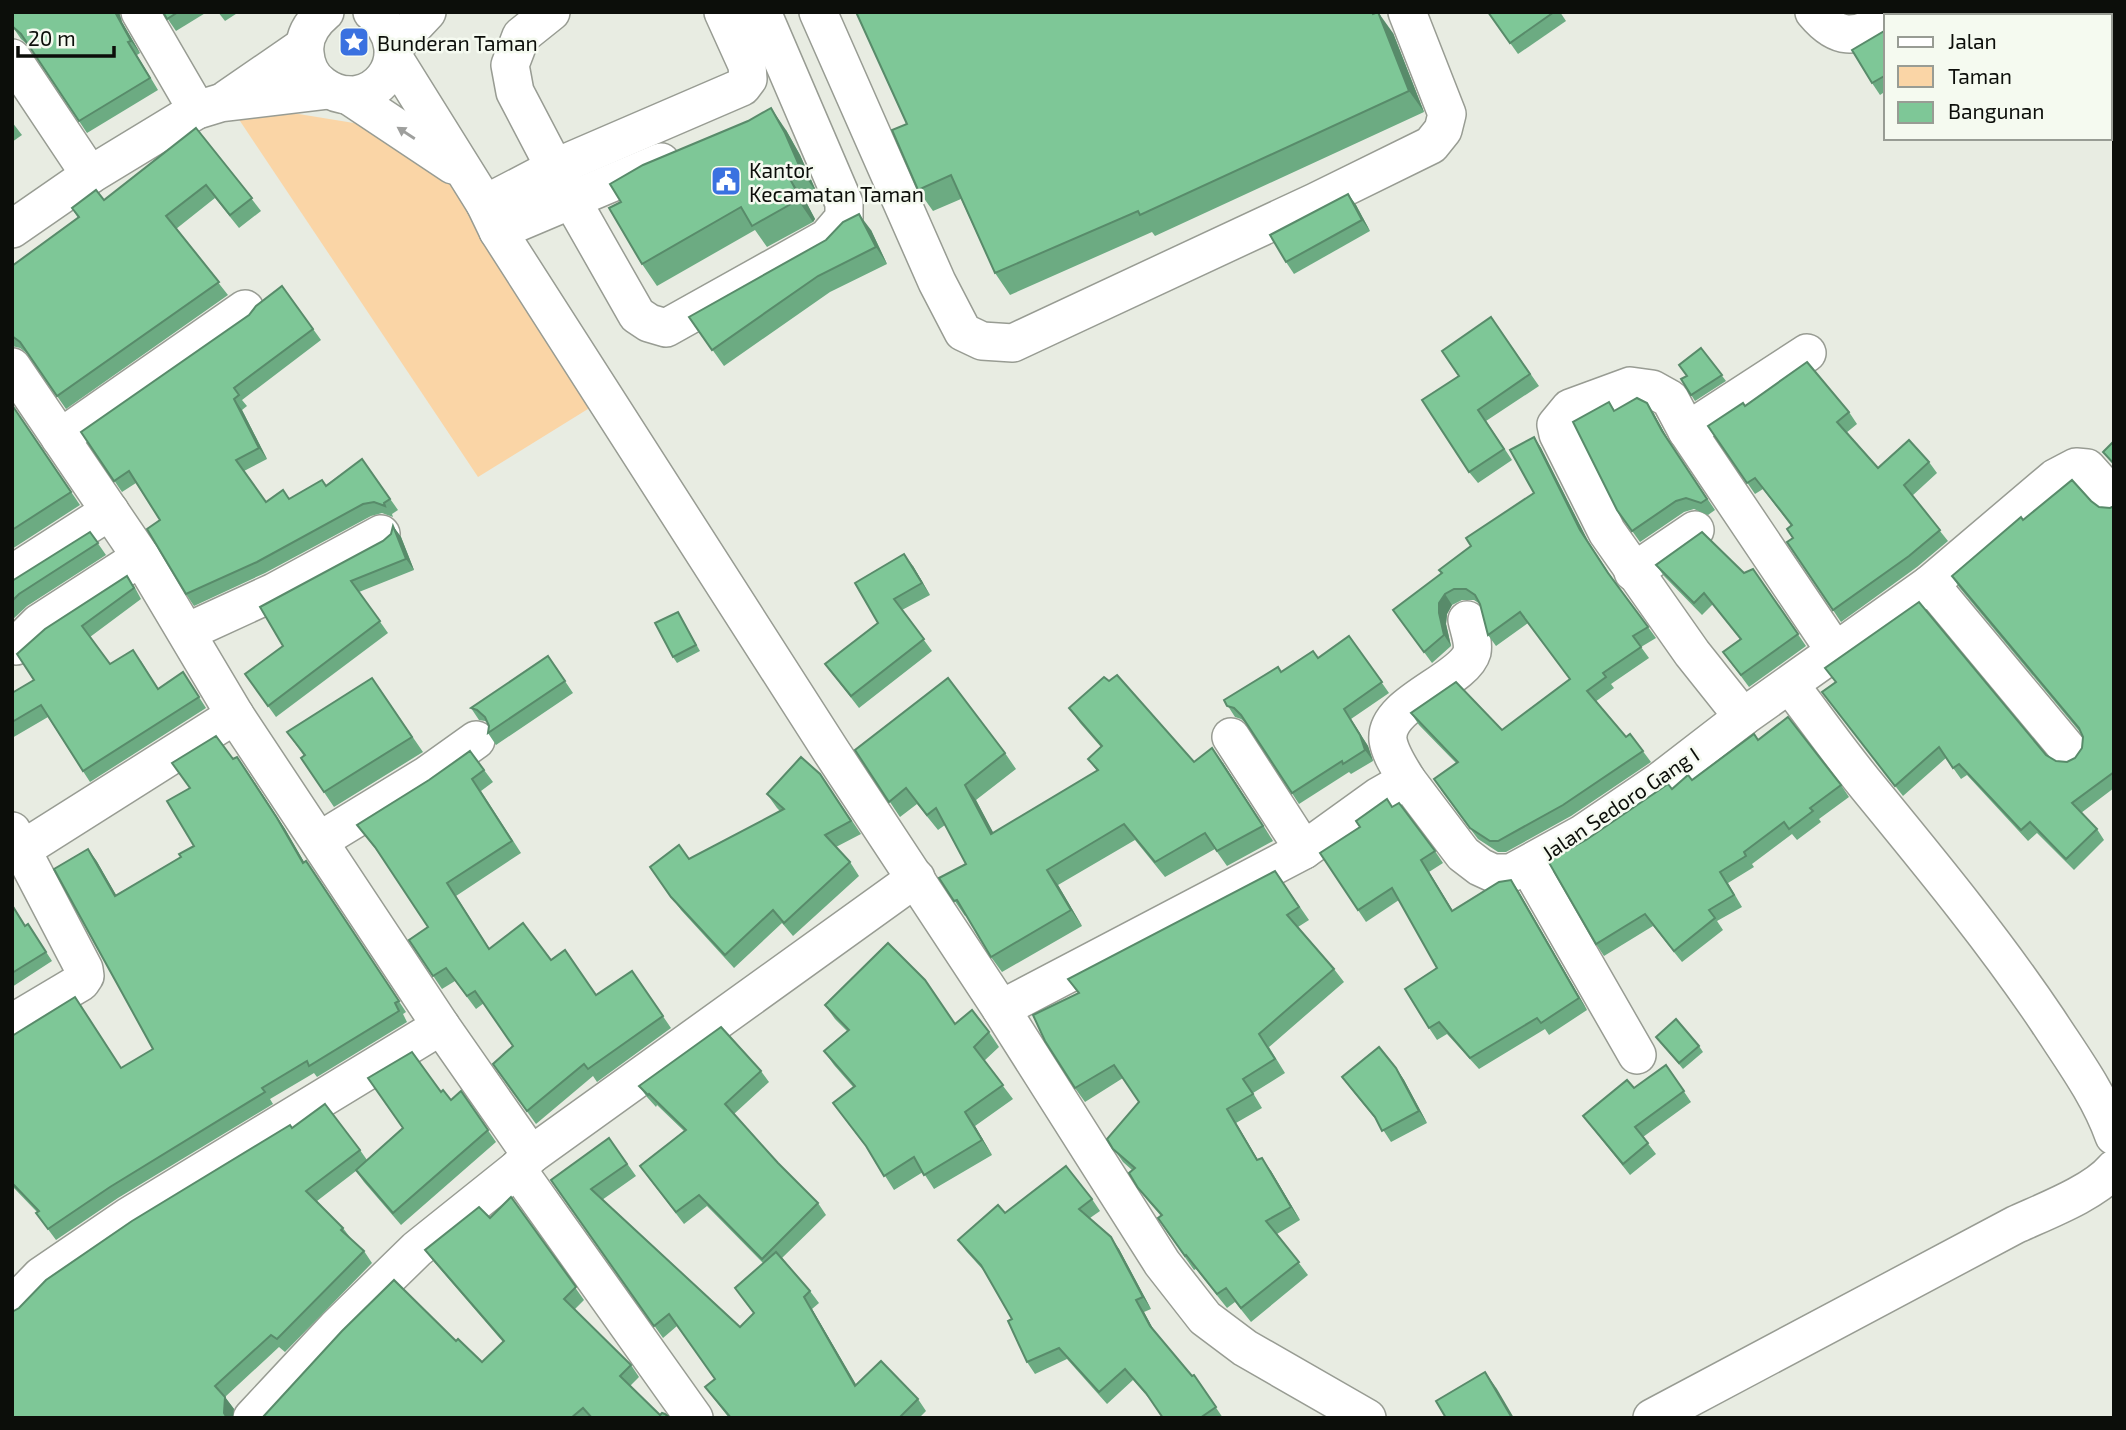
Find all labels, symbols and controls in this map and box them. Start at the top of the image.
scale bar [18,14,114,58]
legend [1884,14,2112,140]
text: 20 m [28,25,76,50]
place icon: Bunderan Taman [337,25,371,59]
text: Jalan [1948,28,1997,53]
place label: Bunderan Taman [377,30,538,55]
text: Taman [1948,63,2012,88]
text: Bangunan [1948,98,2044,123]
one-way arrow [396,127,416,140]
place label: Kantor Kecamatan Taman [749,157,924,206]
public building icon: Kantor Kecamatan Taman [709,164,743,198]
street label: Jalan Sedoro Gang I [1537,741,1703,865]

